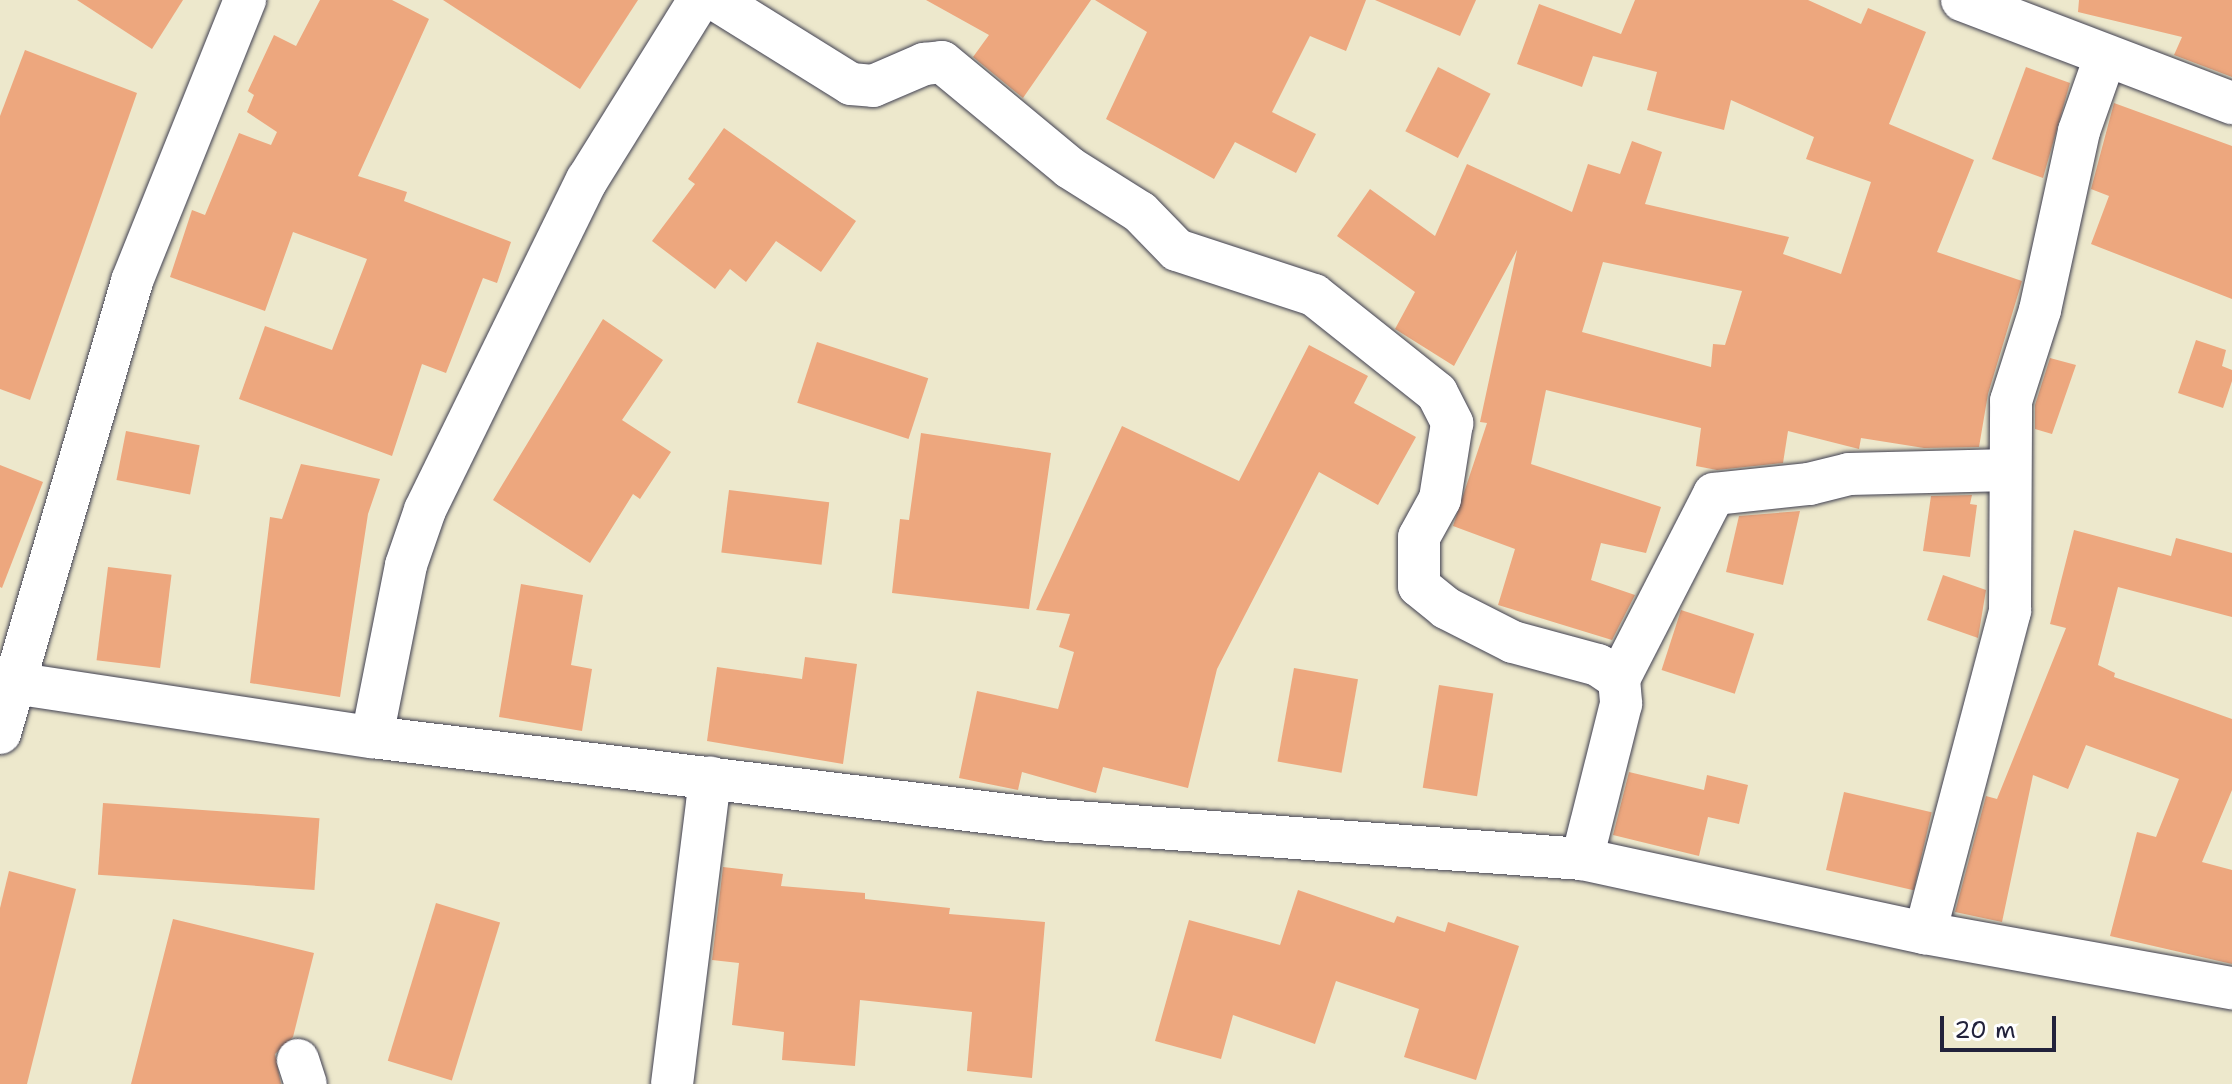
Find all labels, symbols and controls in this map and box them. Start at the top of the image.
scale bar [1944,1000,2060,1050]
text: 20 m [1954,1014,2016,1046]

